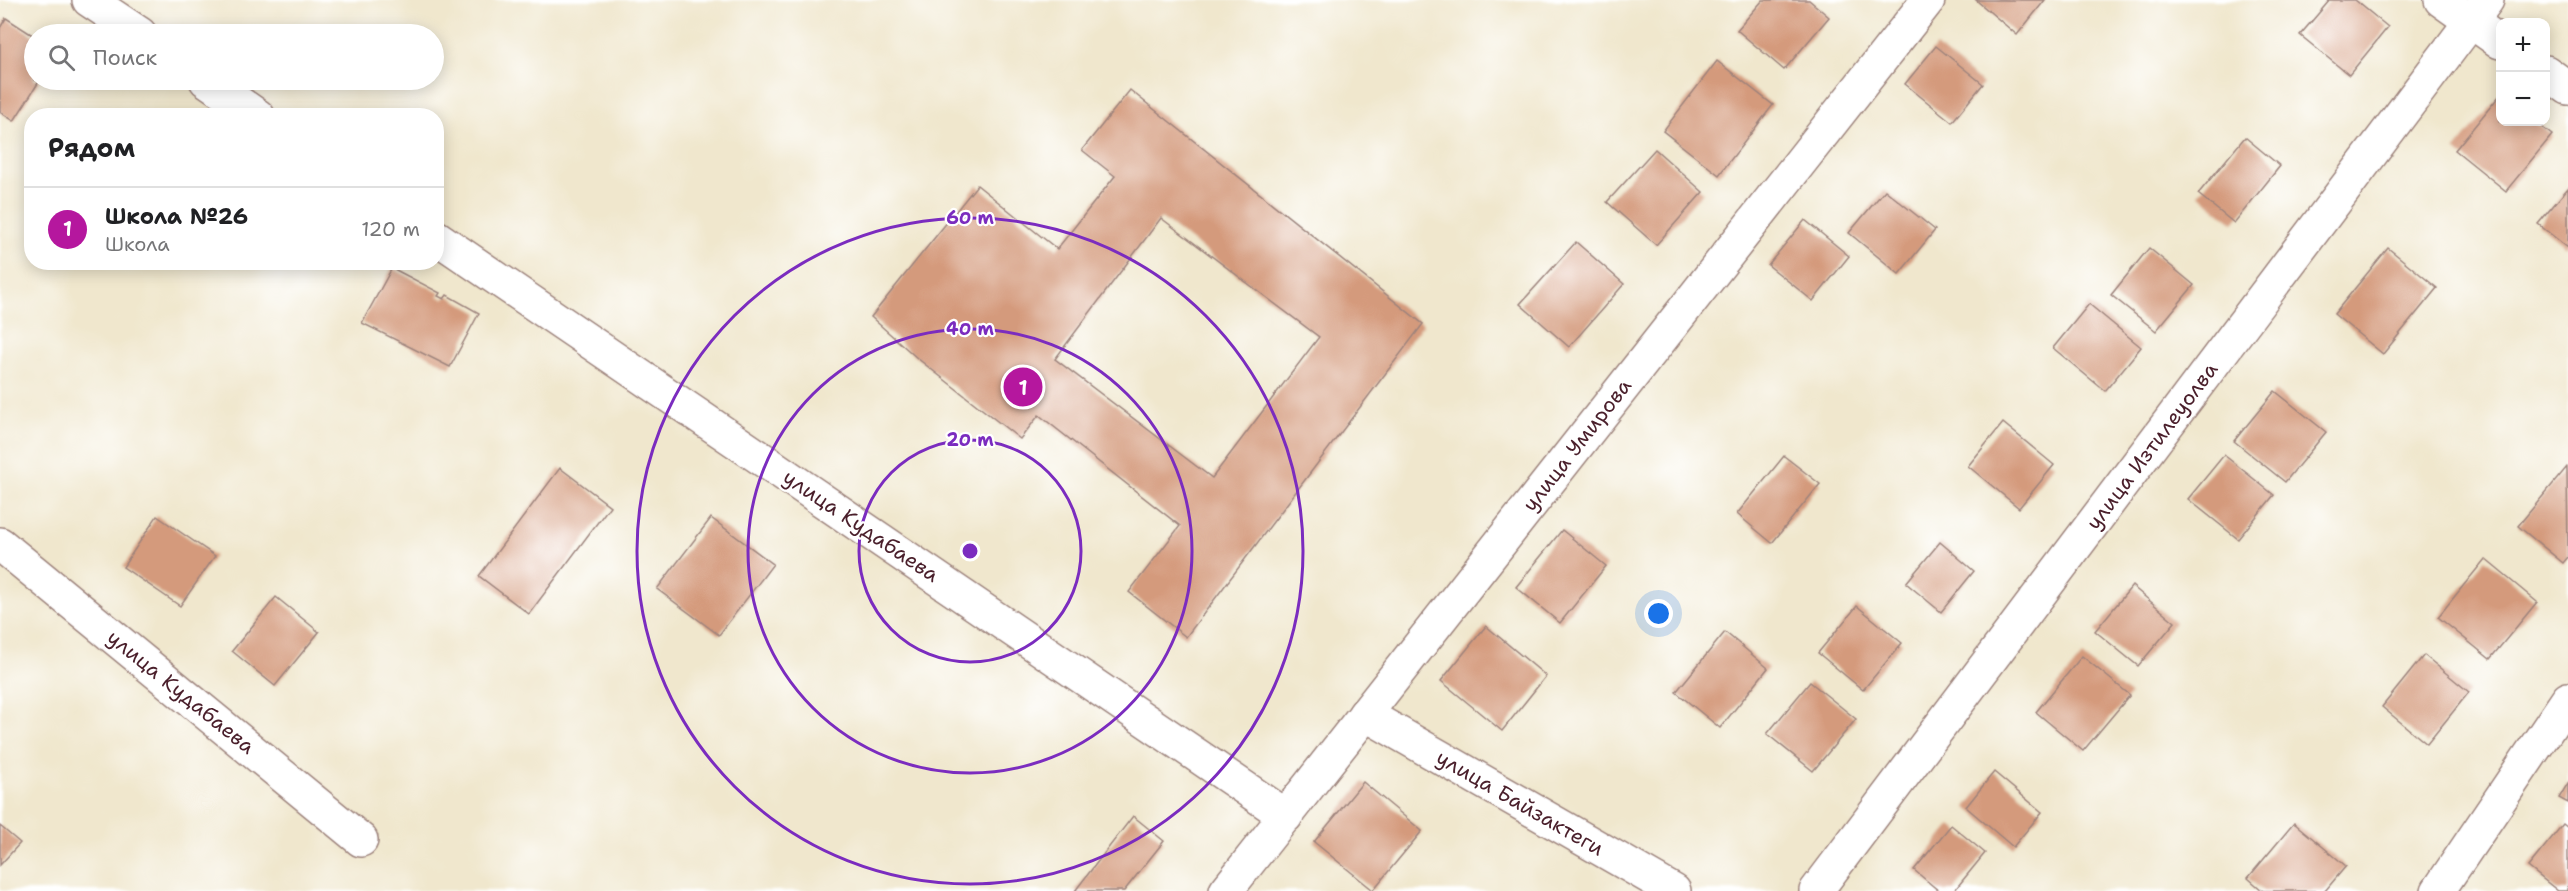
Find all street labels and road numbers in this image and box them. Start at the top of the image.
street label: улица Изтилеуолва [2080,357,2224,535]
street label: улица Умирова [1516,373,1638,517]
street label: улица Кудабаева [777,463,945,589]
street label: улица Кудабаева [101,624,261,760]
street label: улица Байзактеги [1431,743,1609,863]

